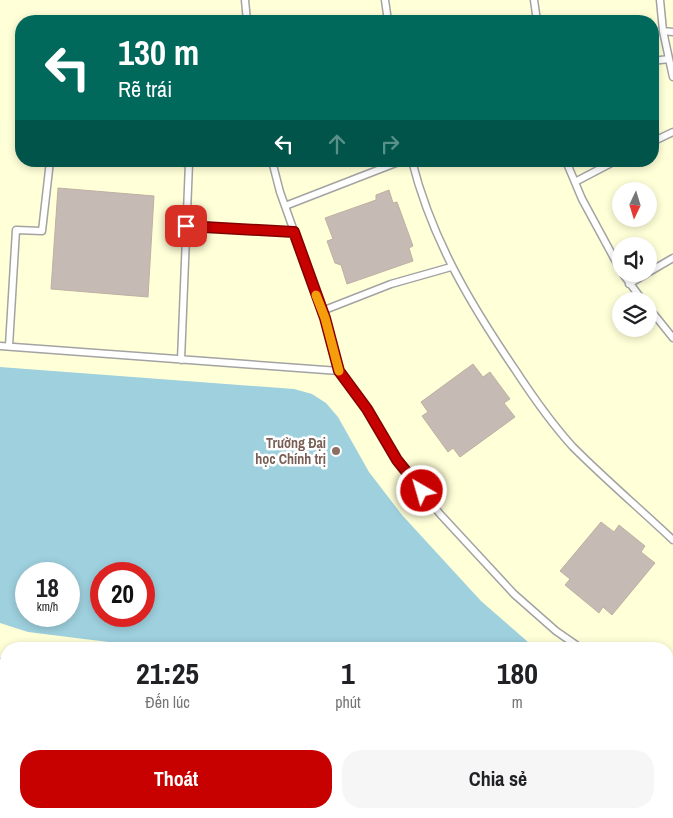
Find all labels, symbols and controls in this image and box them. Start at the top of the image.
text: 130 m [118,29,199,76]
icon: left [35,35,100,100]
text: Rẽ trái [118,74,172,104]
icon: left [270,130,298,158]
icon: ahead [323,130,351,158]
icon: right [376,130,404,158]
north arrow [612,182,658,228]
map controls [612,182,657,337]
pin [165,205,207,247]
icon: arrive [172,212,200,240]
button: sound [612,237,657,282]
button: layers [612,292,657,337]
place label: Trường Đại học Chính trị [255,434,326,468]
marker: Trường Đại học Chính trị [330,445,342,457]
position arrow [395,464,447,516]
speed limit sign: 20 [90,562,155,627]
text: 18 [36,571,59,605]
text: km/h [37,599,58,615]
text: 21:25 [136,653,199,693]
text: 1 [341,653,355,693]
text: 180 [497,653,538,693]
text: Đến lúc [145,691,190,713]
text: phút [335,691,361,713]
text: m [512,691,523,713]
button: Thoát [20,750,332,808]
button: Chia sẻ [342,750,654,808]

